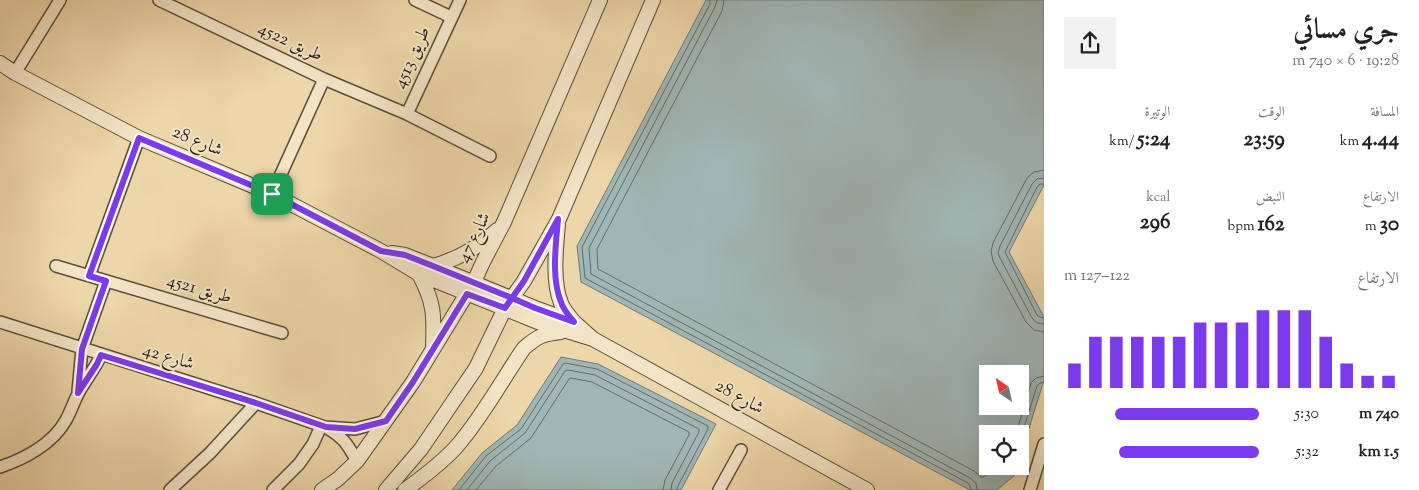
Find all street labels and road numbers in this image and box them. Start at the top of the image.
street label: طريق 4522 [253,17,327,69]
street label: طريق 4513 [388,23,438,93]
street label: شارع 28 [168,120,226,164]
street label: شارع 47 [452,208,498,268]
street label: طريق 4521 [163,268,235,312]
street label: شارع 42 [139,338,197,378]
street label: شارع 28 [710,374,768,422]

